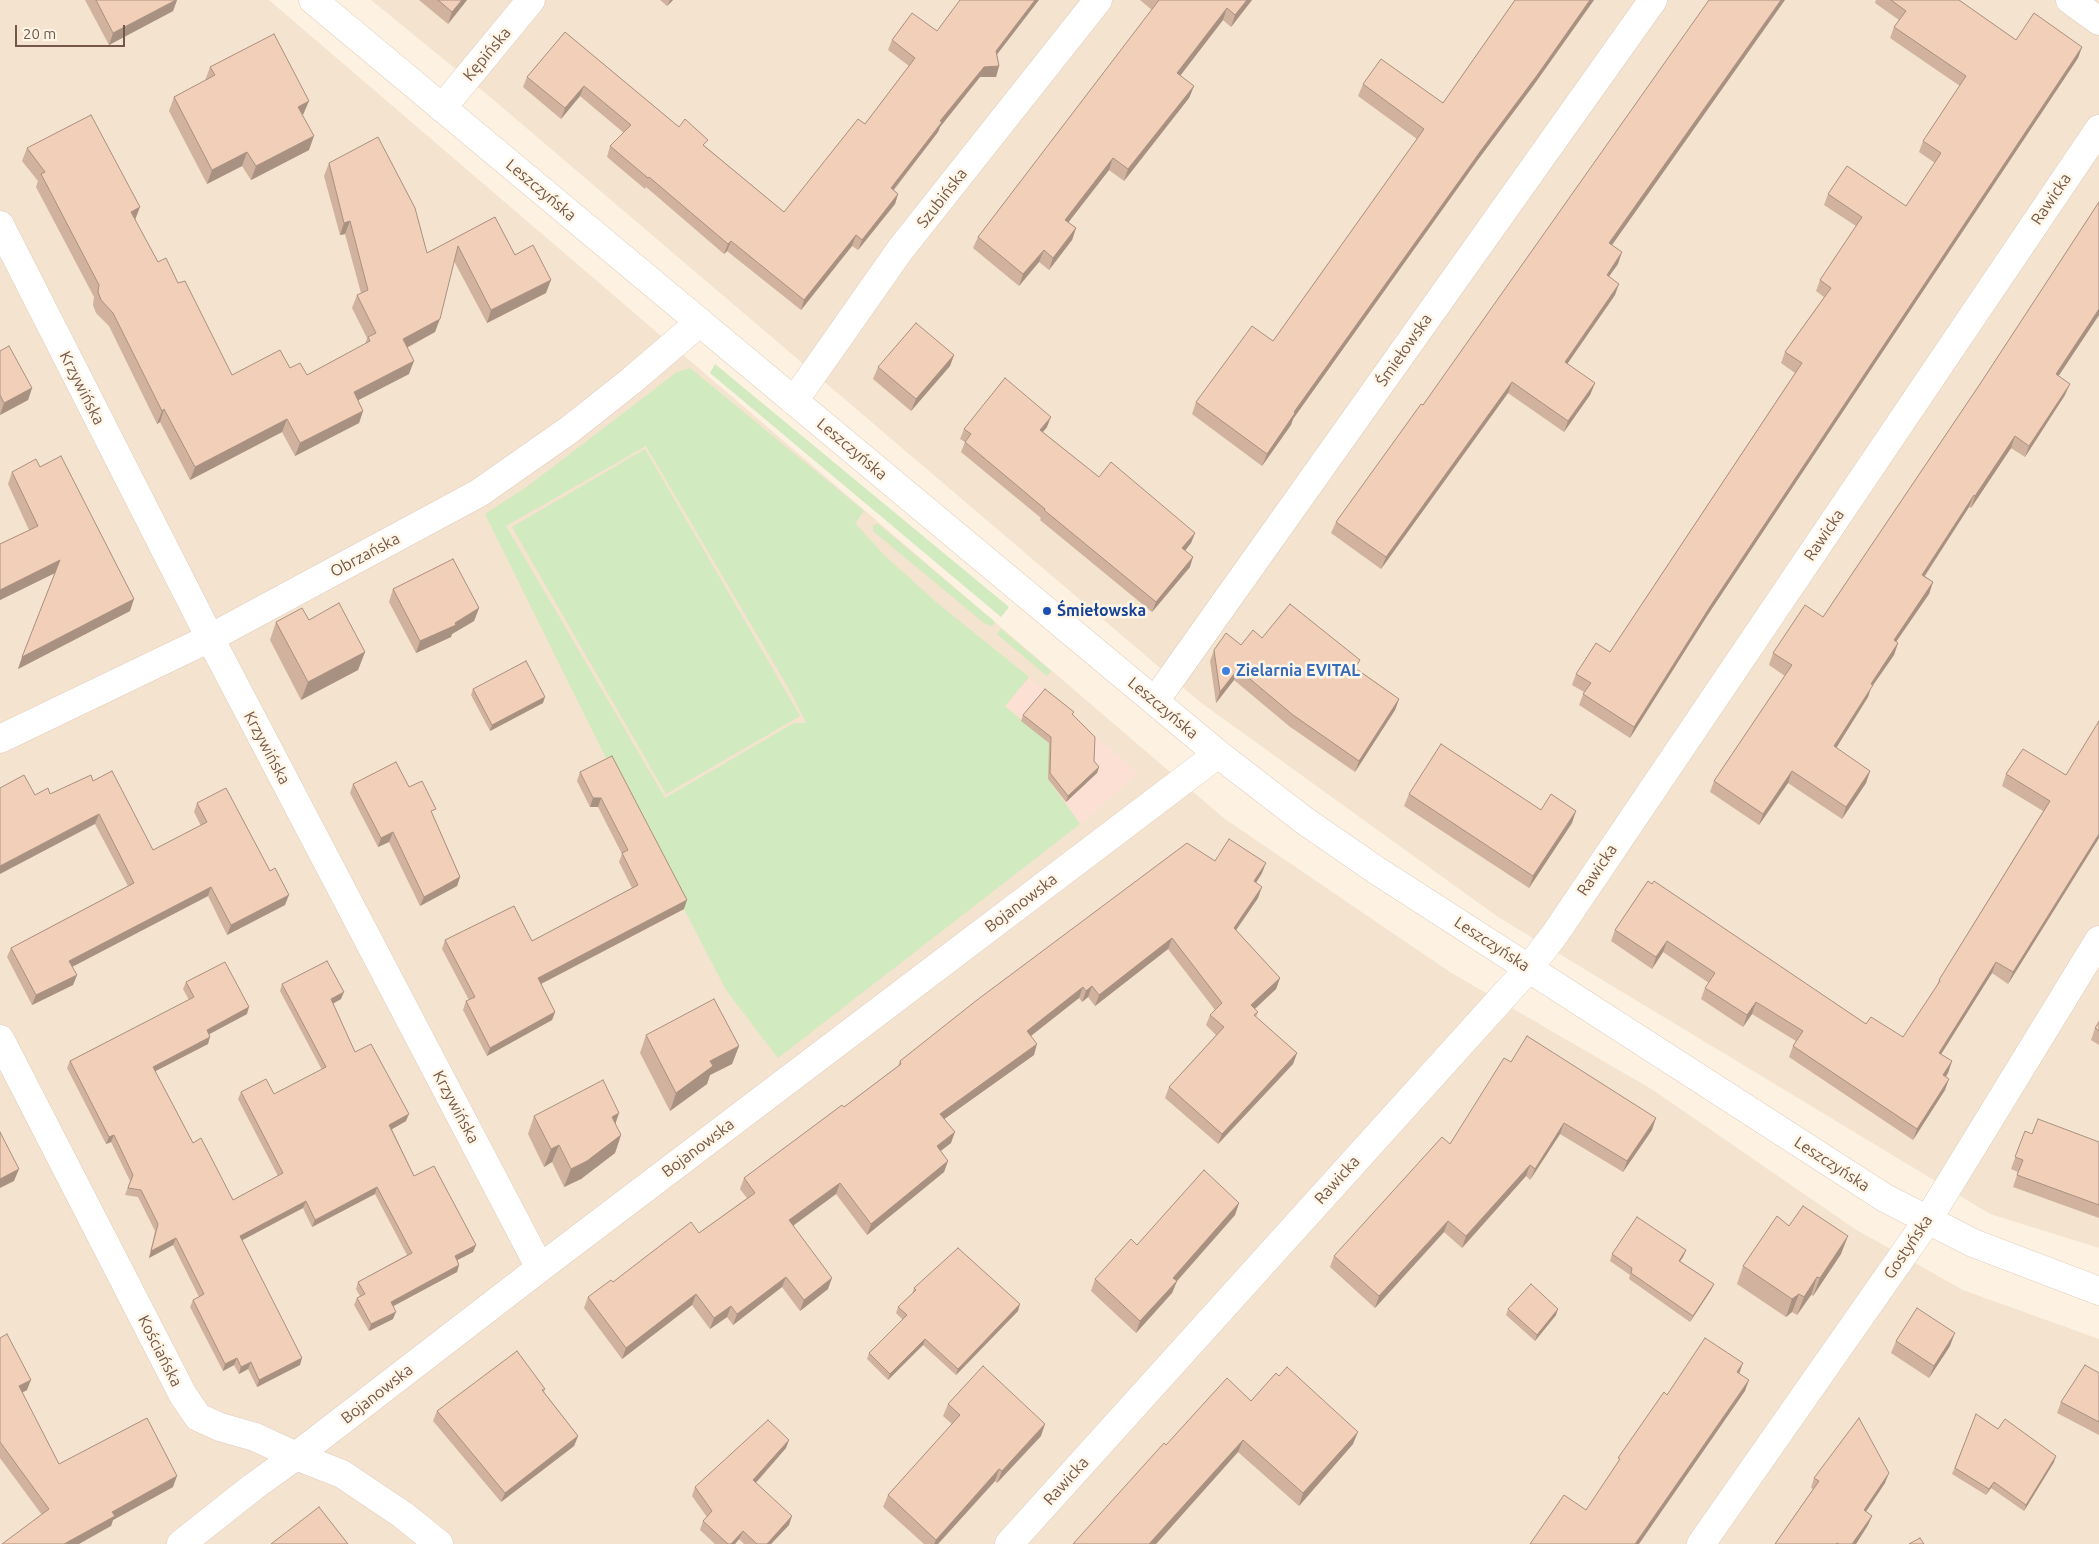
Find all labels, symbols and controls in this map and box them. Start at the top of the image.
scale bar [18,15,128,47]
street label: Kępińska [459,23,515,85]
text: 20 m [23,25,56,42]
street label: Leszczyńska [502,155,580,225]
street label: Szubińska [913,164,971,232]
street label: Rawicka [2027,170,2075,228]
street label: Śmiełowska [1372,310,1436,390]
street label: Krzywińska [55,348,109,428]
street label: Leszczyńska [813,414,891,484]
street label: Rawicka [1800,506,1848,564]
street label: Obrzańska [327,529,403,581]
place label: Śmiełowska [1057,601,1146,621]
marker: Śmiełowska [1041,605,1053,617]
place label: Zielarnia EVITAL [1236,661,1360,681]
marker: Zielarnia EVITAL [1220,665,1232,677]
street label: Leszczyńska [1124,673,1202,743]
street label: Krzywińska [240,708,294,788]
street label: Rawicka [1573,841,1621,899]
street label: Bojanowska [981,870,1061,936]
street label: Leszczyńska [1451,913,1533,975]
street label: Krzywińska [429,1067,483,1147]
street label: Bojanowska [658,1115,738,1181]
street label: Leszczyńska [1791,1133,1873,1195]
street label: Rawicka [1310,1152,1364,1208]
street label: Gostyńska [1880,1211,1936,1283]
street label: Kościańska [134,1312,186,1390]
street label: Bojanowska [337,1360,417,1428]
street label: Rawicka [1039,1453,1093,1509]

